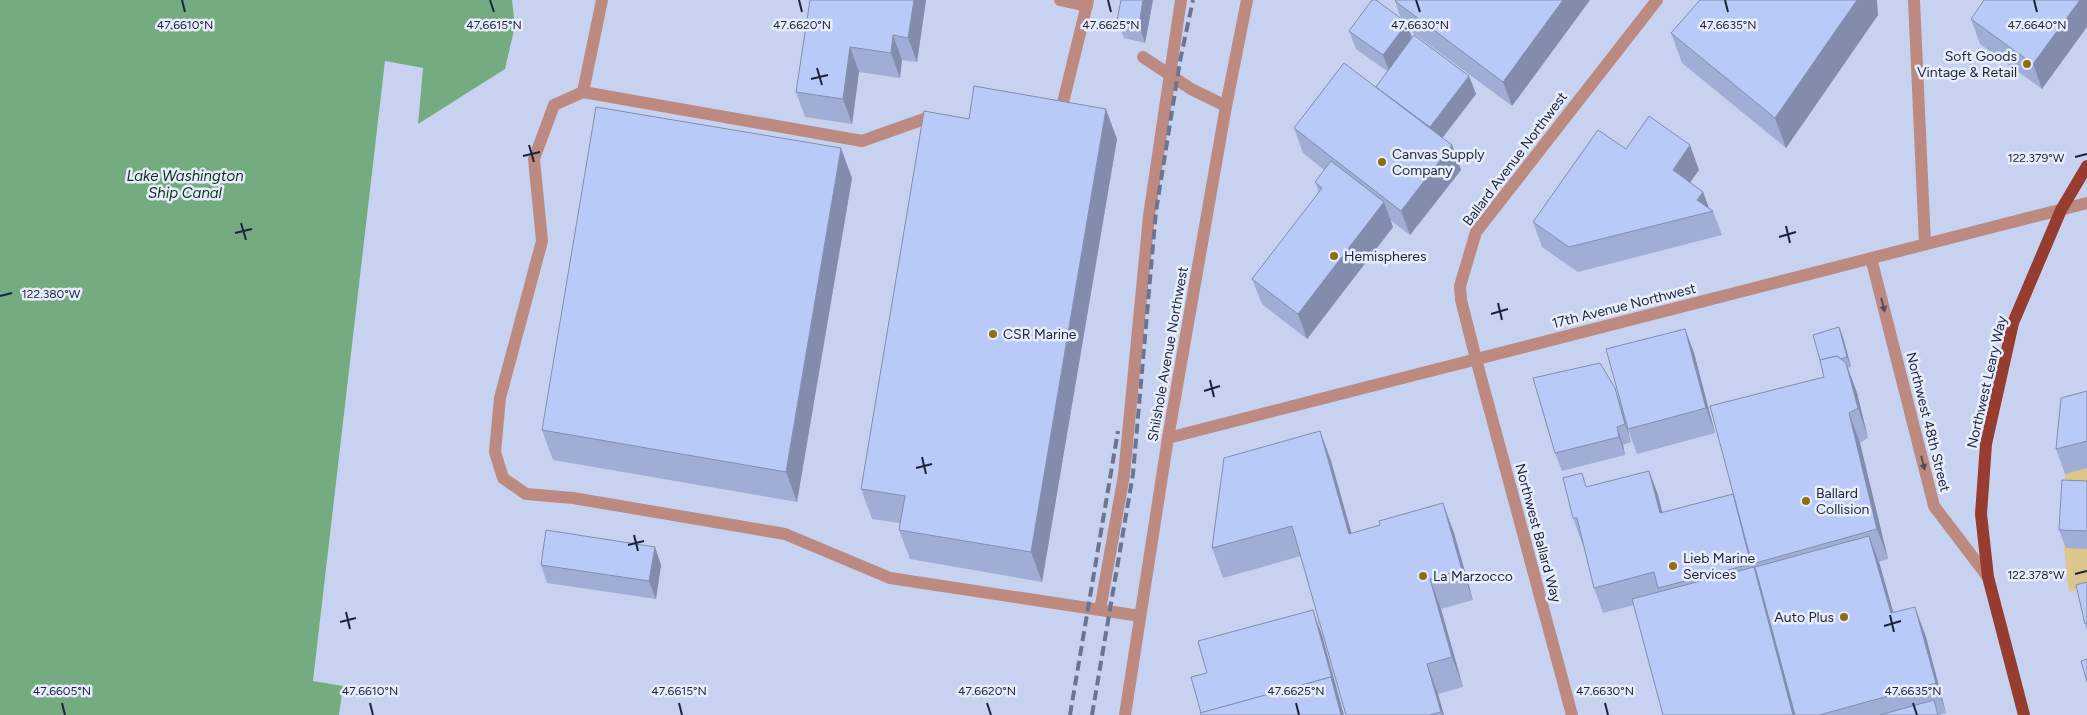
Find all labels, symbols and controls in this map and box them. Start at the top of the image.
text: 47.6610°N [157,18,213,32]
text: 47.6615°N [466,18,522,32]
text: 47.6620°N [773,18,831,32]
text: 47.6625°N [1082,18,1140,32]
text: 47.6630°N [1391,18,1449,32]
text: 47.6635°N [1699,18,1757,32]
text: 47.6640°N [2008,18,2066,32]
place label: Soft Goods Vintage & Retail [1917,48,2017,81]
marker: Soft Goods Vintage & Retail [2021,58,2033,70]
street label: Ballard Avenue Northwest [1459,89,1571,229]
place label: Canvas Supply Company [1392,146,1485,179]
text: 122.379°W [2008,151,2065,165]
marker: Canvas Supply Company [1376,156,1388,168]
water label: Lake Washington Ship Canal [126,167,244,202]
place label: Hemispheres [1344,248,1426,265]
marker: Hemispheres [1328,250,1340,262]
street label: Shilshole Avenue Northwest [1144,265,1192,443]
street label: 17th Avenue Northwest [1550,280,1698,332]
text: 122.380°W [22,287,81,301]
one-way arrow [1879,298,1887,313]
street label: Northwest Leary Way [1963,314,2011,450]
place label: CSR Marine [1003,326,1077,343]
marker: CSR Marine [987,328,999,340]
street label: Northwest 48th Street [1902,350,1954,494]
one-way arrow [1919,455,1927,470]
street label: Northwest Ballard Way [1511,462,1565,605]
place label: Ballard Collision [1816,485,1870,518]
marker: Ballard Collision [1800,495,1812,507]
place label: Lieb Marine Services [1683,550,1756,583]
marker: Lieb Marine Services [1667,560,1679,572]
place label: La Marzocco [1433,568,1513,585]
text: 122.378°W [2007,568,2065,582]
marker: La Marzocco [1417,570,1429,582]
place label: Auto Plus [1774,609,1834,626]
marker: Auto Plus [1838,611,1850,623]
text: 47.6605°N [33,684,91,698]
text: 47.6610°N [342,684,398,698]
text: 47.6615°N [651,684,707,698]
text: 47.6620°N [958,684,1016,698]
text: 47.6625°N [1267,684,1325,698]
text: 47.6630°N [1576,684,1634,698]
text: 47.6635°N [1884,684,1942,698]

